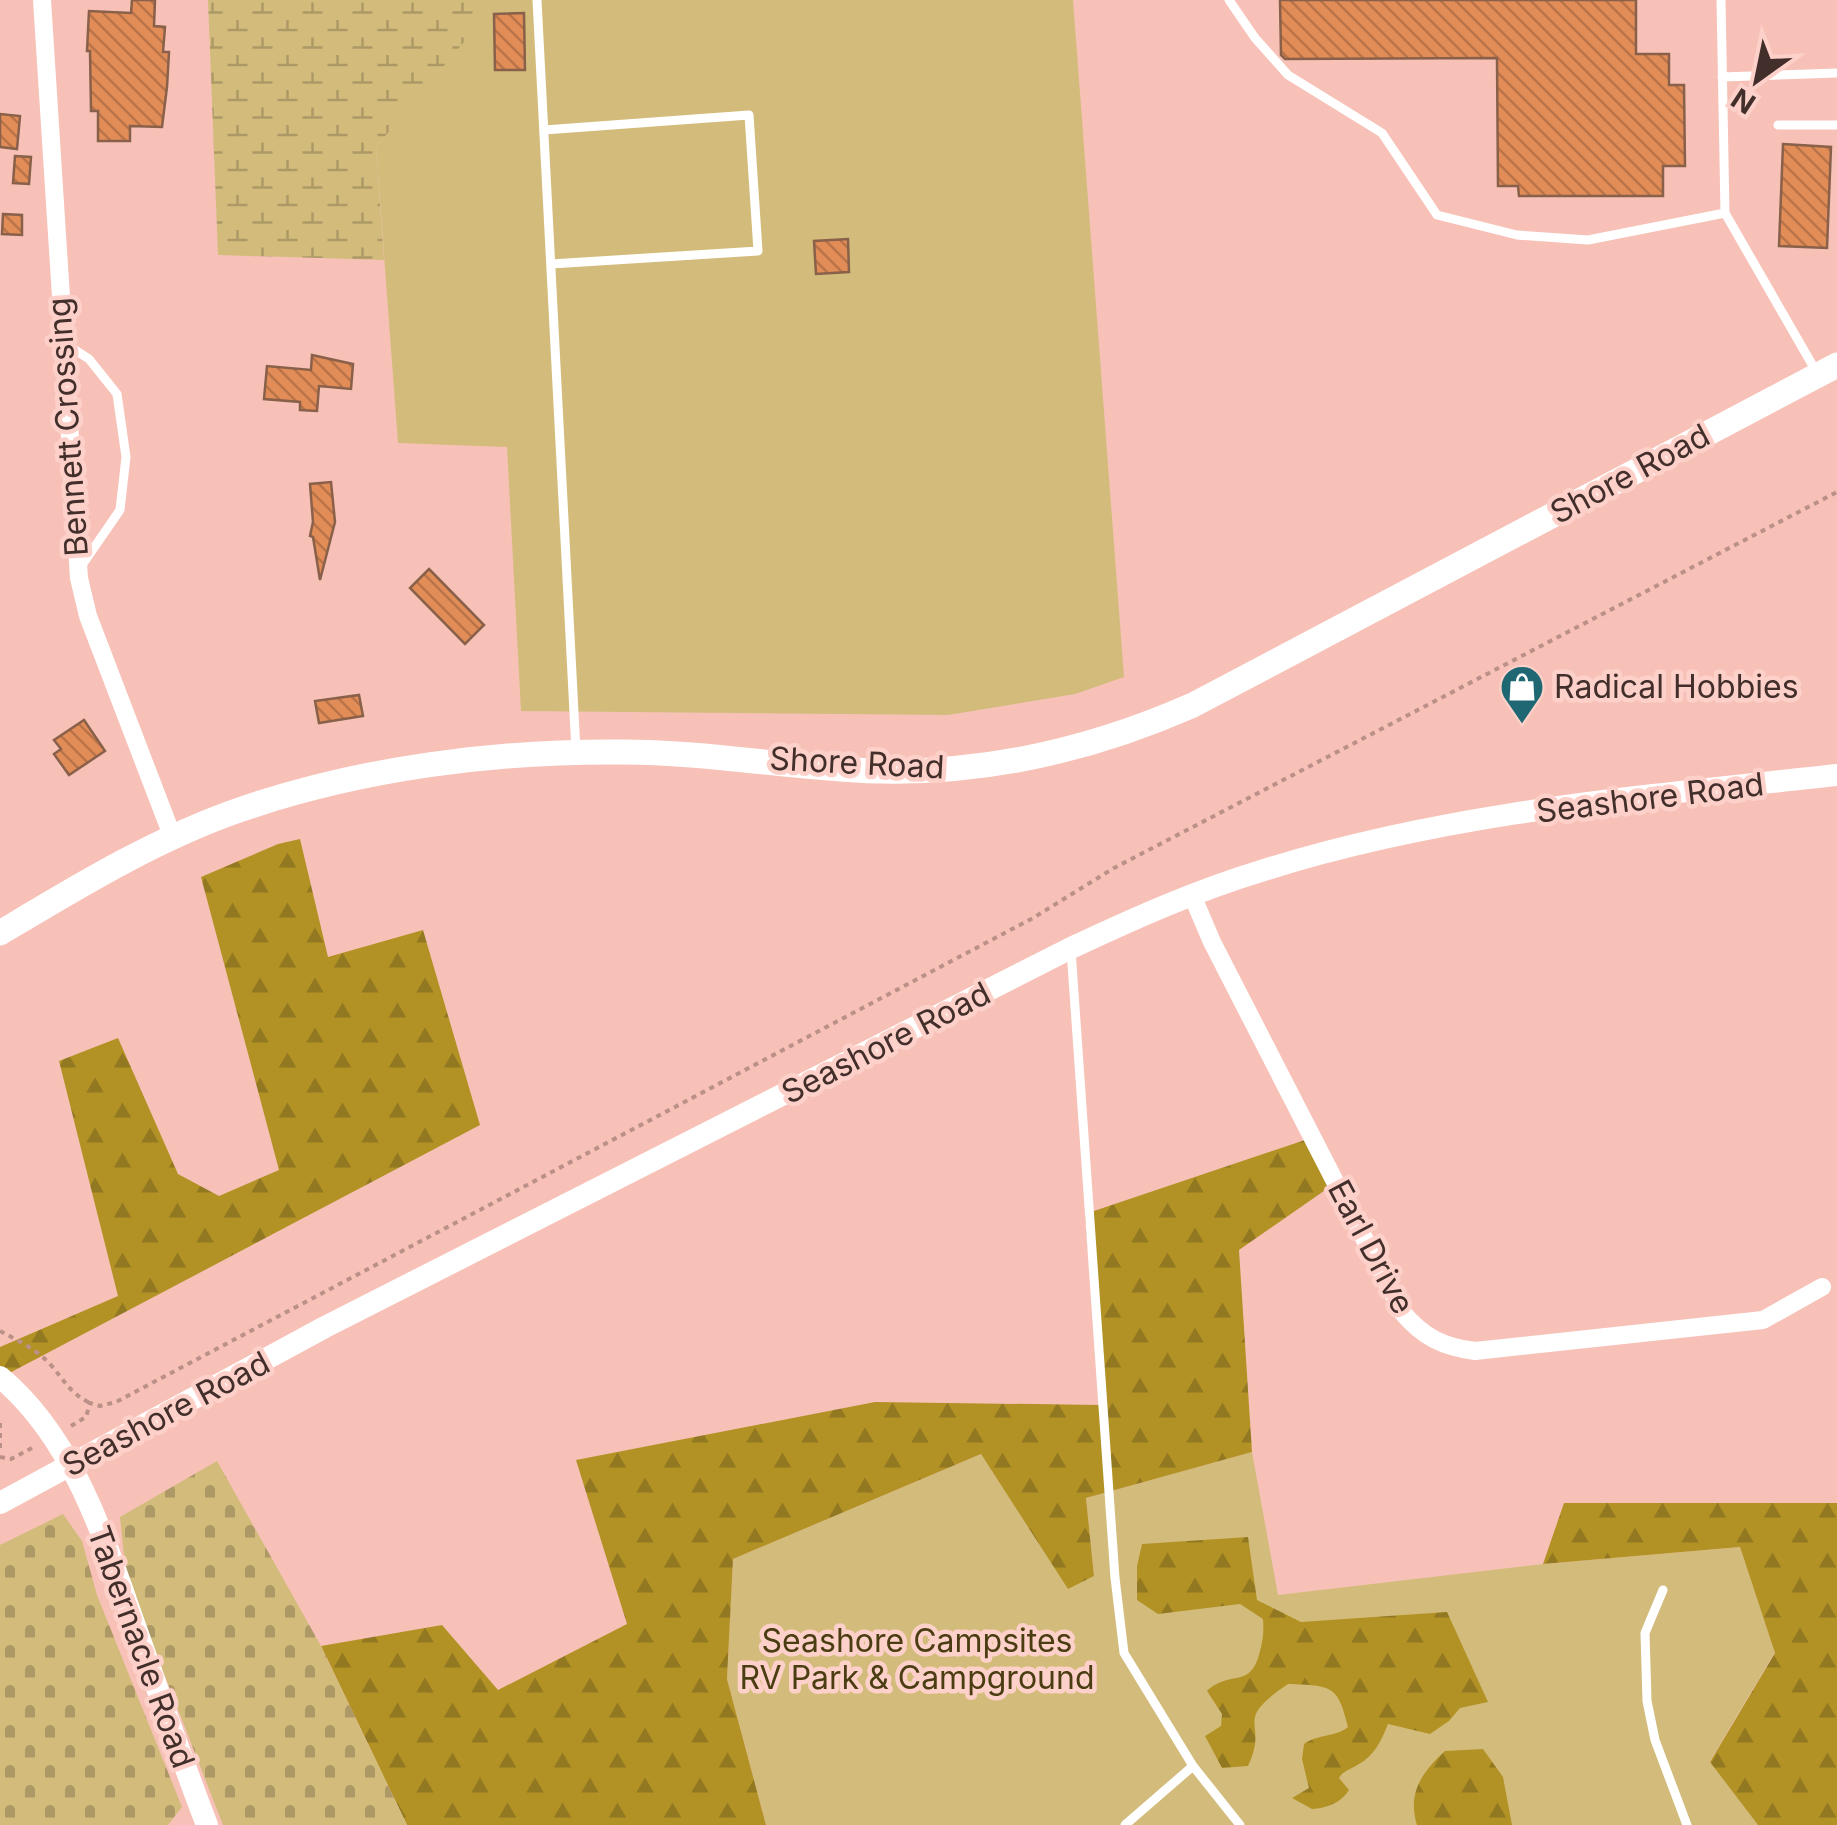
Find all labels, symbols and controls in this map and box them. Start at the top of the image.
north arrow [1707,30,1807,130]
text: N [1725,81,1762,121]
street label: Bennett Crossing [39,296,96,558]
street label: Shore Road [1543,415,1716,532]
shop icon: Radical Hobbies [1499,664,1545,725]
place label: Radical Hobbies [1554,667,1799,706]
street label: Shore Road [769,738,945,787]
street label: Seashore Road [1534,764,1766,831]
street label: Seashore Road [775,973,997,1112]
street label: Earl Drive [1320,1173,1423,1320]
street label: Seashore Road [56,1343,276,1484]
street label: Tabernacle Road [80,1520,203,1773]
park label: Seashore Campsites RV Park & Campground [740,1621,1094,1697]

